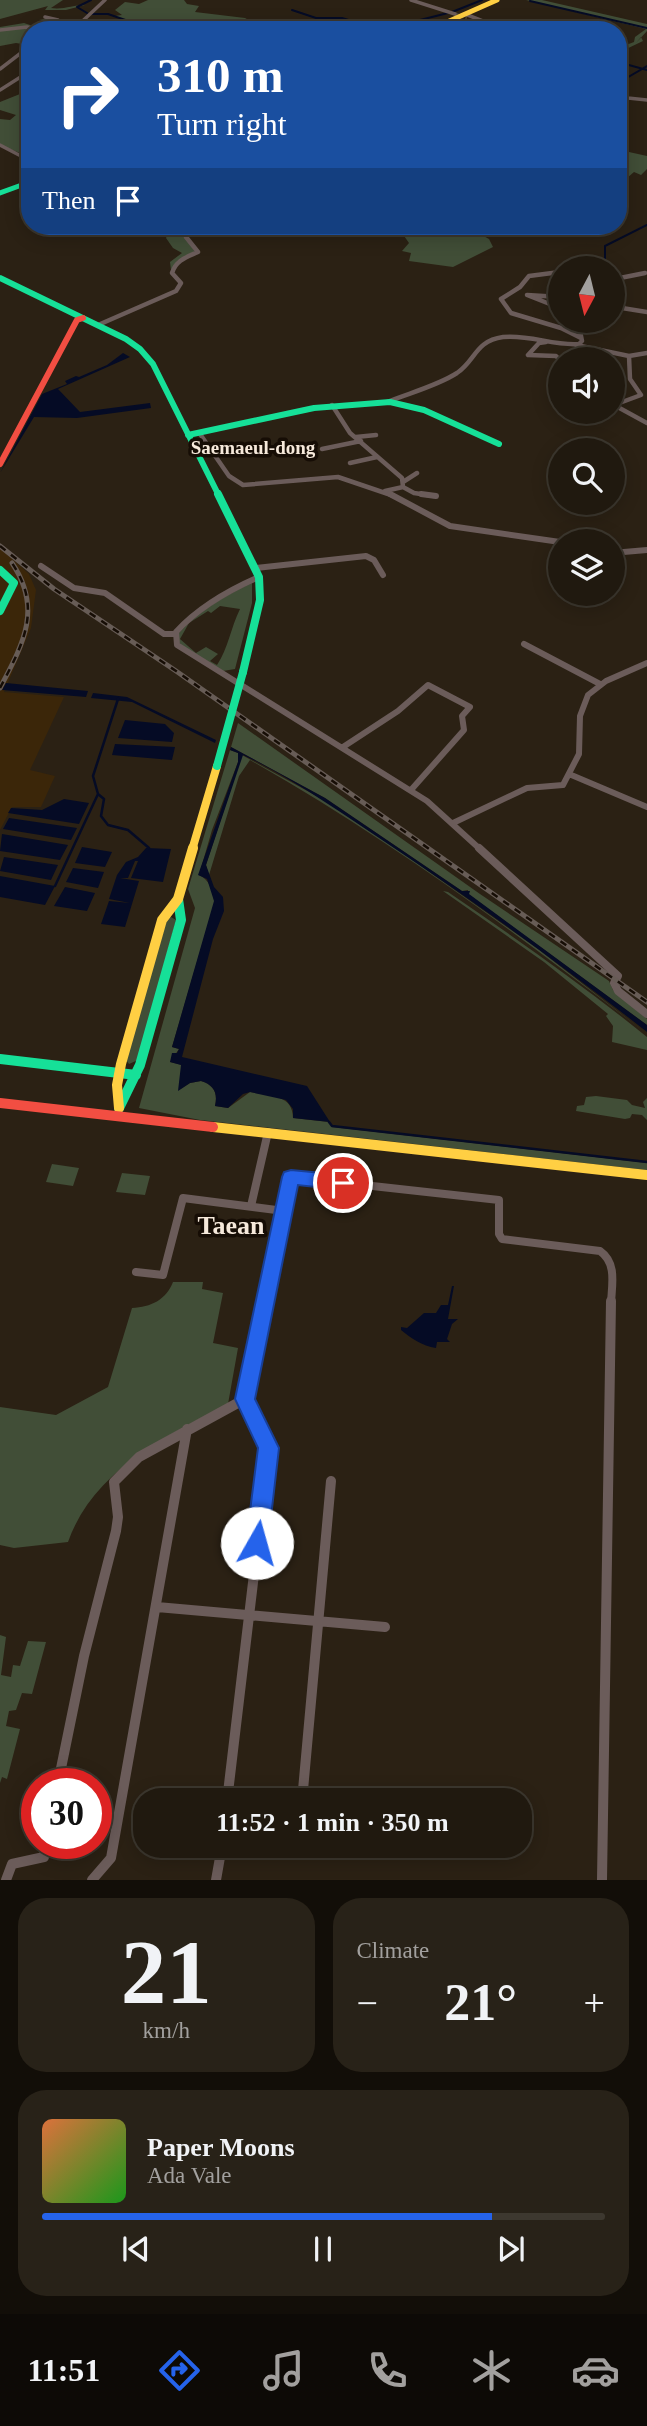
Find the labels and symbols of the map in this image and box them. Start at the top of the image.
north arrow [548,256,625,332]
district label: Saemaeul-dong [191,437,316,458]
pin [313,1153,373,1213]
district label: Taean [198,1211,265,1240]
position arrow [220,1506,294,1580]
speed limit sign: 30 [21,1768,112,1859]

